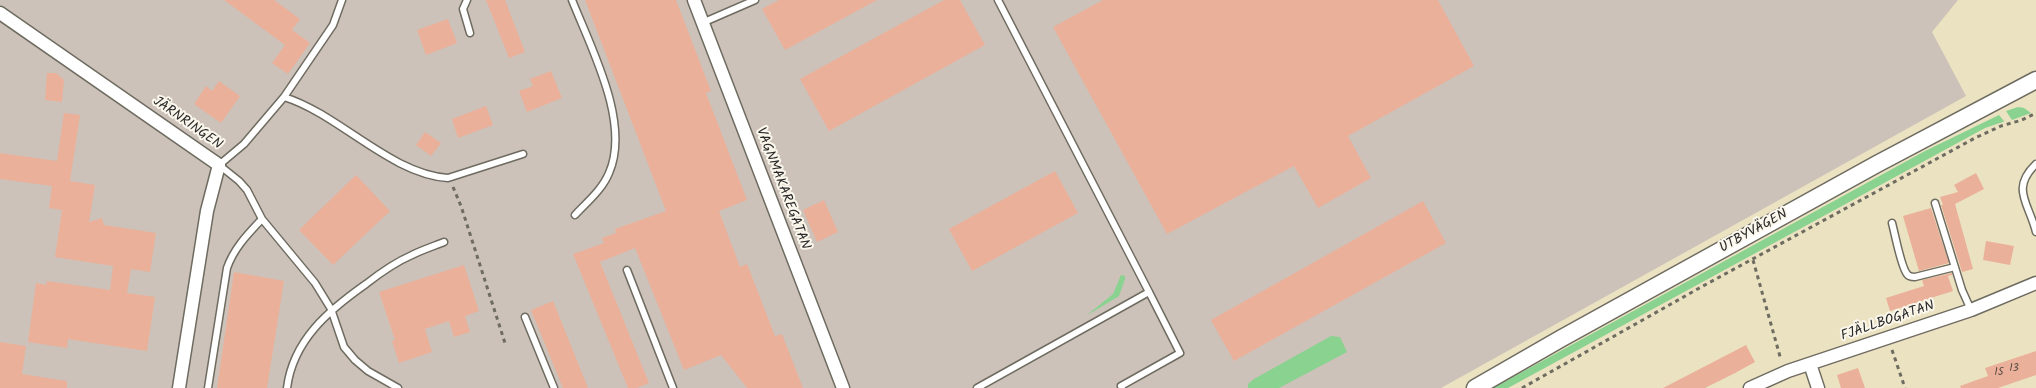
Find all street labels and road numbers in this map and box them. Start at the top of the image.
street label: JÄRNRINGEN [149,94,225,154]
street label: VAGNMAKAREGATAN [751,126,813,252]
street label: UTBYVÄGEN [1717,206,1791,258]
street label: FJÄLLBOGATAN [1839,298,1937,346]

